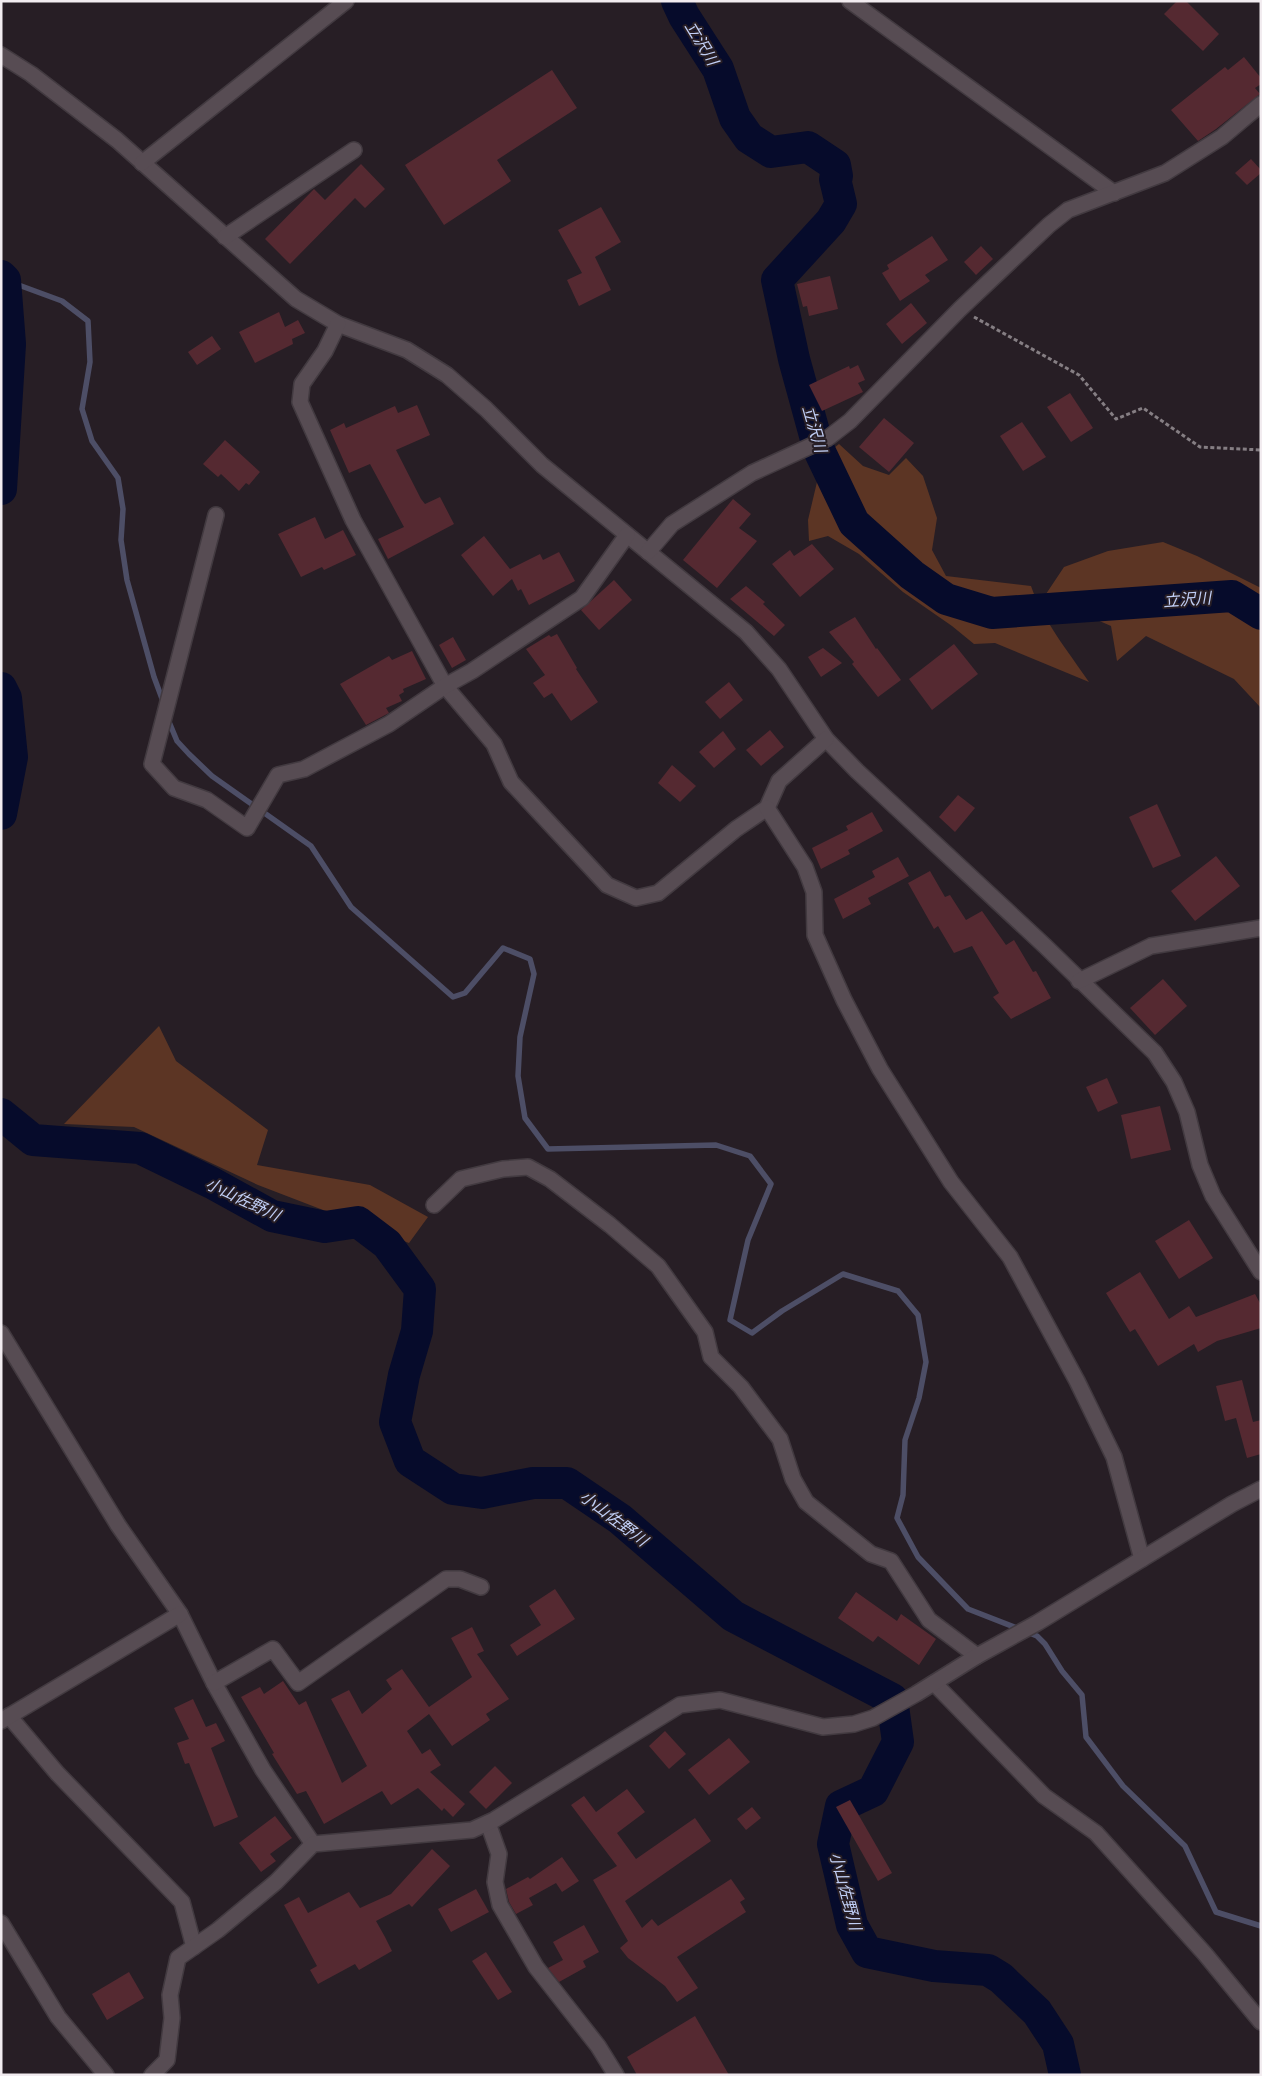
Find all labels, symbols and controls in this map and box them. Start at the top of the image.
water label: 立沢川 [680,17,725,71]
water label: 立沢川 [798,403,833,457]
water label: 立沢川 [1162,586,1214,612]
water label: 小山佐野川 [202,1172,286,1227]
water label: 小山佐野川 [575,1485,654,1552]
water label: 小山佐野川 [825,1850,867,1934]

